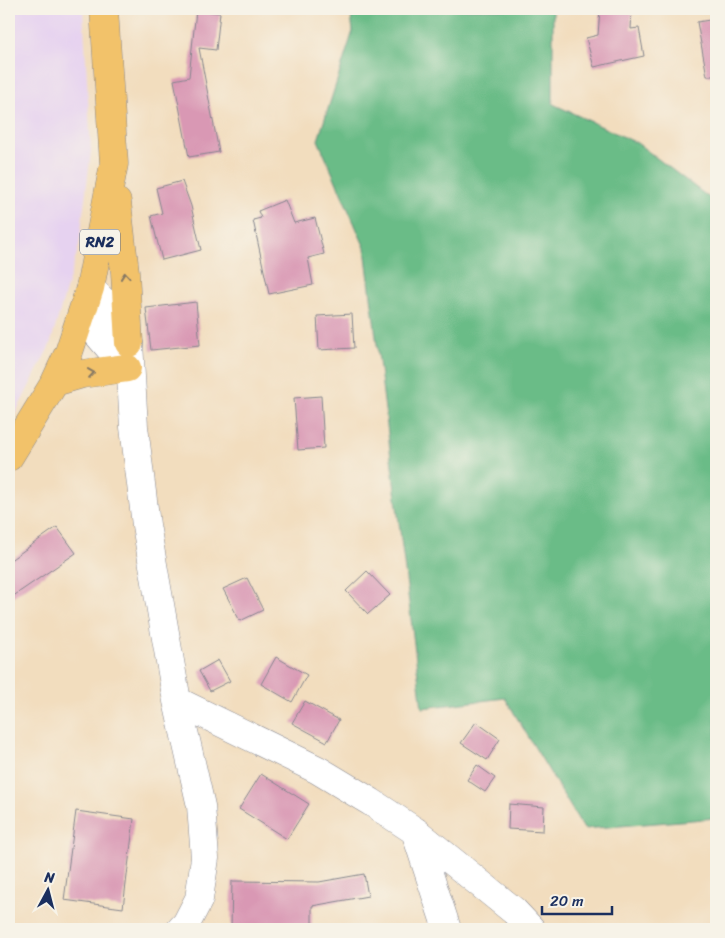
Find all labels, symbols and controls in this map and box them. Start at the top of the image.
road number: RN2 [80,230,120,254]
one-way arrow [120,272,131,280]
one-way arrow [87,368,95,379]
text: N [42,864,56,891]
north arrow [22,866,72,916]
scale bar [542,883,612,915]
text: 20 m [550,888,584,914]

